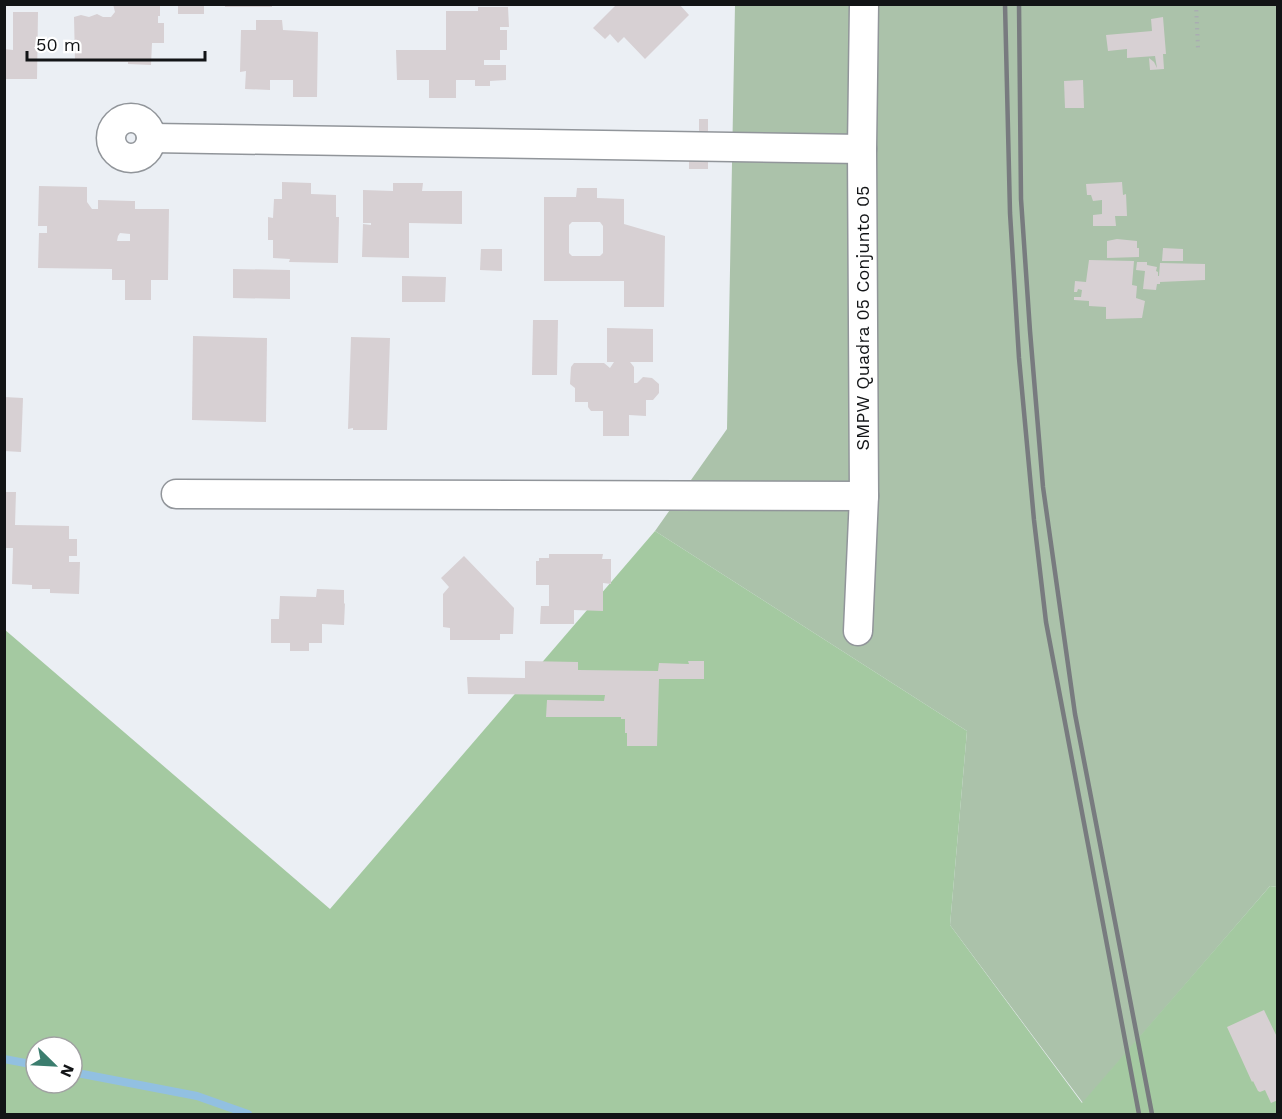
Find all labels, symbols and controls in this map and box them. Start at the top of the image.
scale bar [27,24,206,62]
text: 50 m [36,34,81,55]
street label: SMPW Quadra 05 Conjunto 05 [852,185,873,451]
north arrow [24,1035,84,1095]
text: N [56,1062,78,1080]

